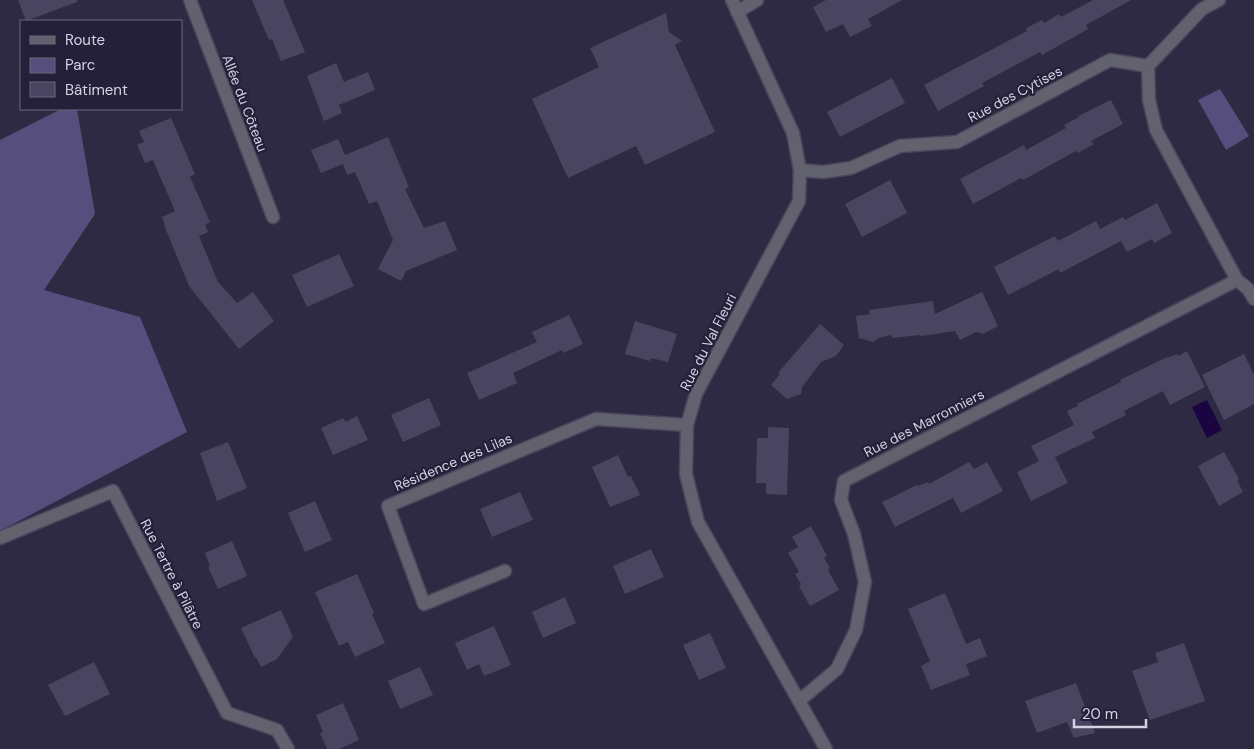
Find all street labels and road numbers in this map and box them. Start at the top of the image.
street label: Allée du Côteau [218,52,272,154]
street label: Rue des Cytises [965,62,1065,126]
street label: Rue du Val Fleuri [676,290,740,394]
street label: Rue des Marronniers [861,385,987,461]
street label: Résidence des Lilas [391,429,515,495]
street label: Rue Tertre à Pilâtre [136,516,208,632]

